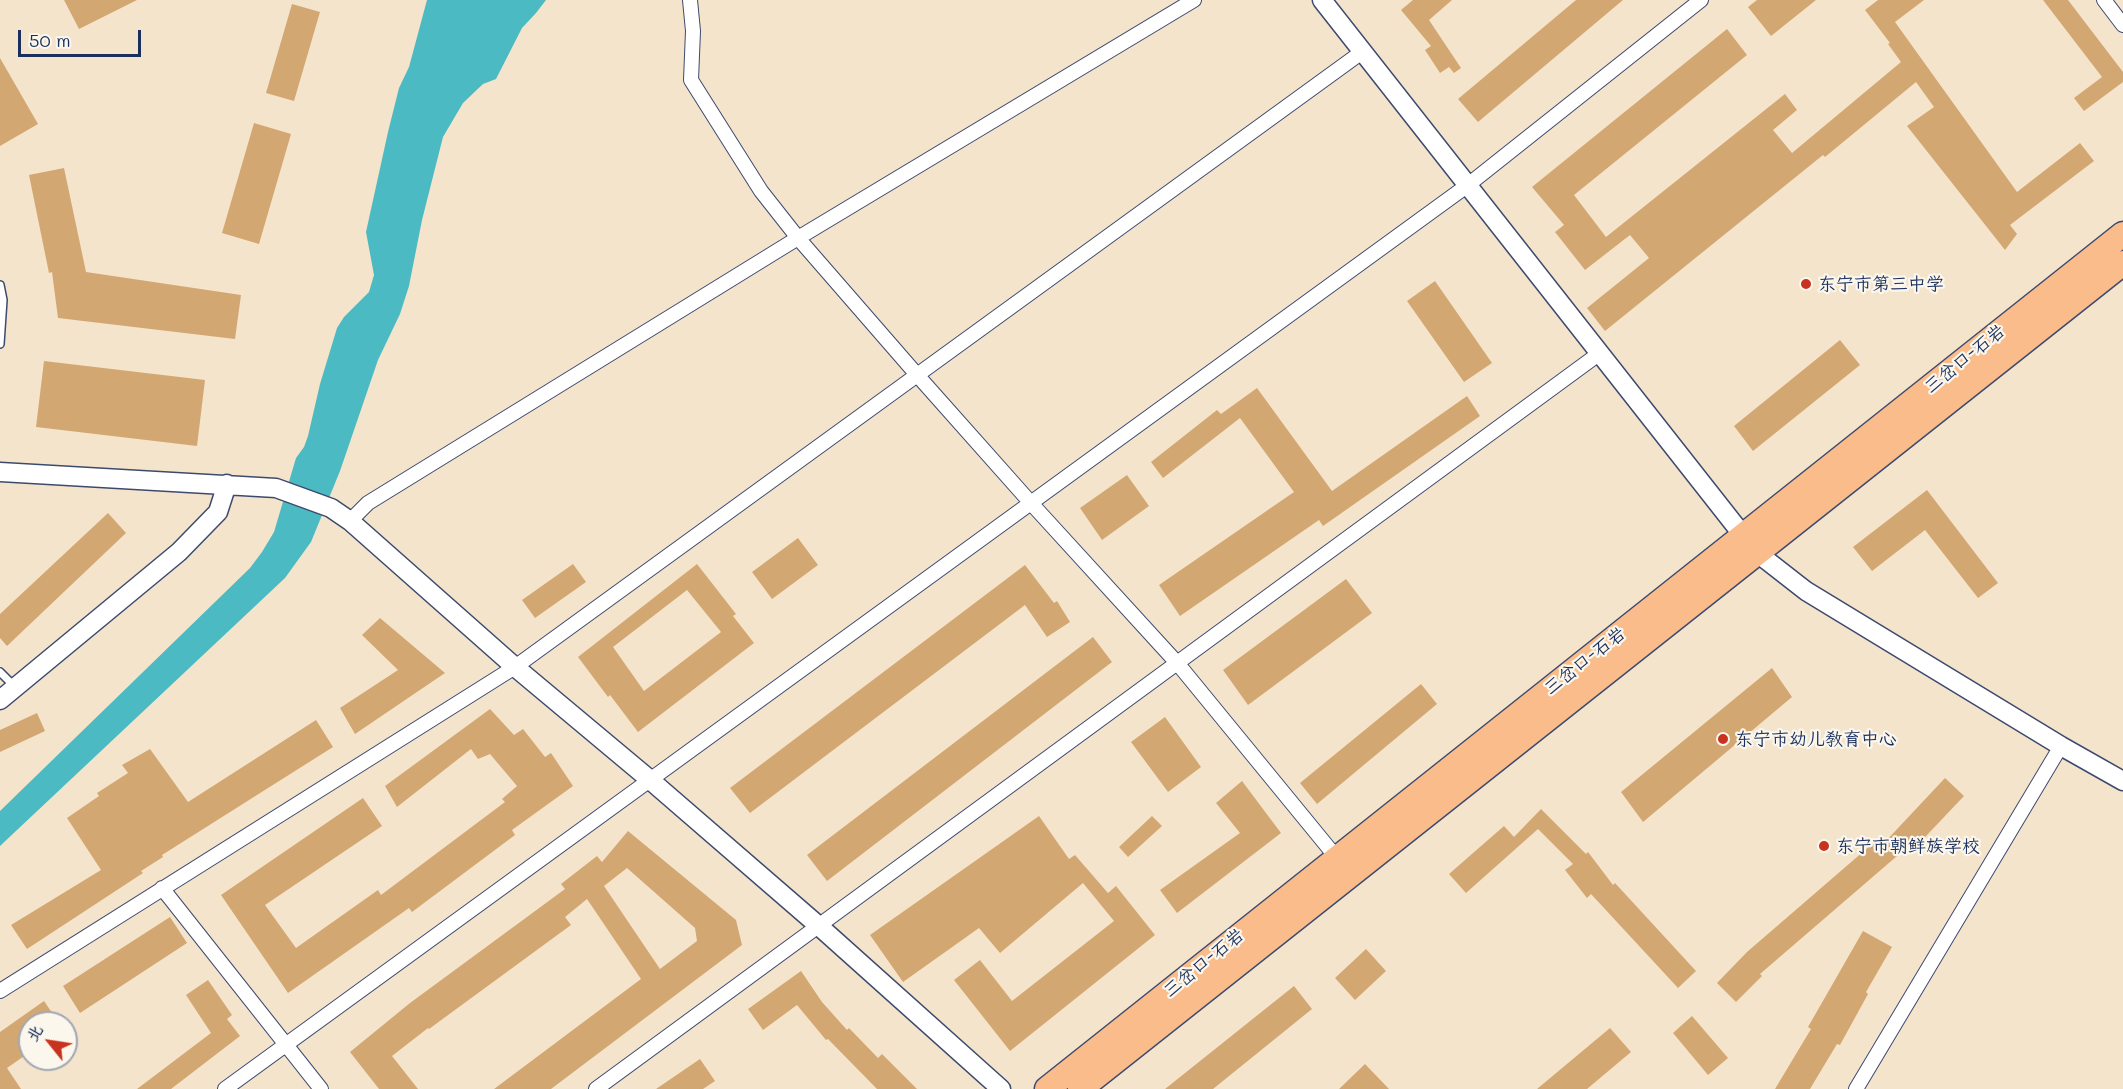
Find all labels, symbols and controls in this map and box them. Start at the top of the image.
scale bar [21,18,144,56]
text: 50 m [29,28,71,52]
place label: 东宁市第三中学 [1818,273,1944,295]
marker: 东宁市第三中学 [1799,277,1813,291]
street label: 三岔口-石岩 [1920,320,2010,398]
street label: 三岔口-石岩 [1540,622,1630,700]
place label: 东宁市幼儿教育中心 [1735,728,1897,750]
marker: 东宁市幼儿教育中心 [1716,732,1730,746]
place label: 东宁市朝鲜族学校 [1836,835,1980,857]
marker: 东宁市朝鲜族学校 [1817,839,1831,853]
street label: 三岔口-石岩 [1159,924,1249,1002]
north arrow [18,1011,78,1071]
text: 北 [21,1021,47,1045]

